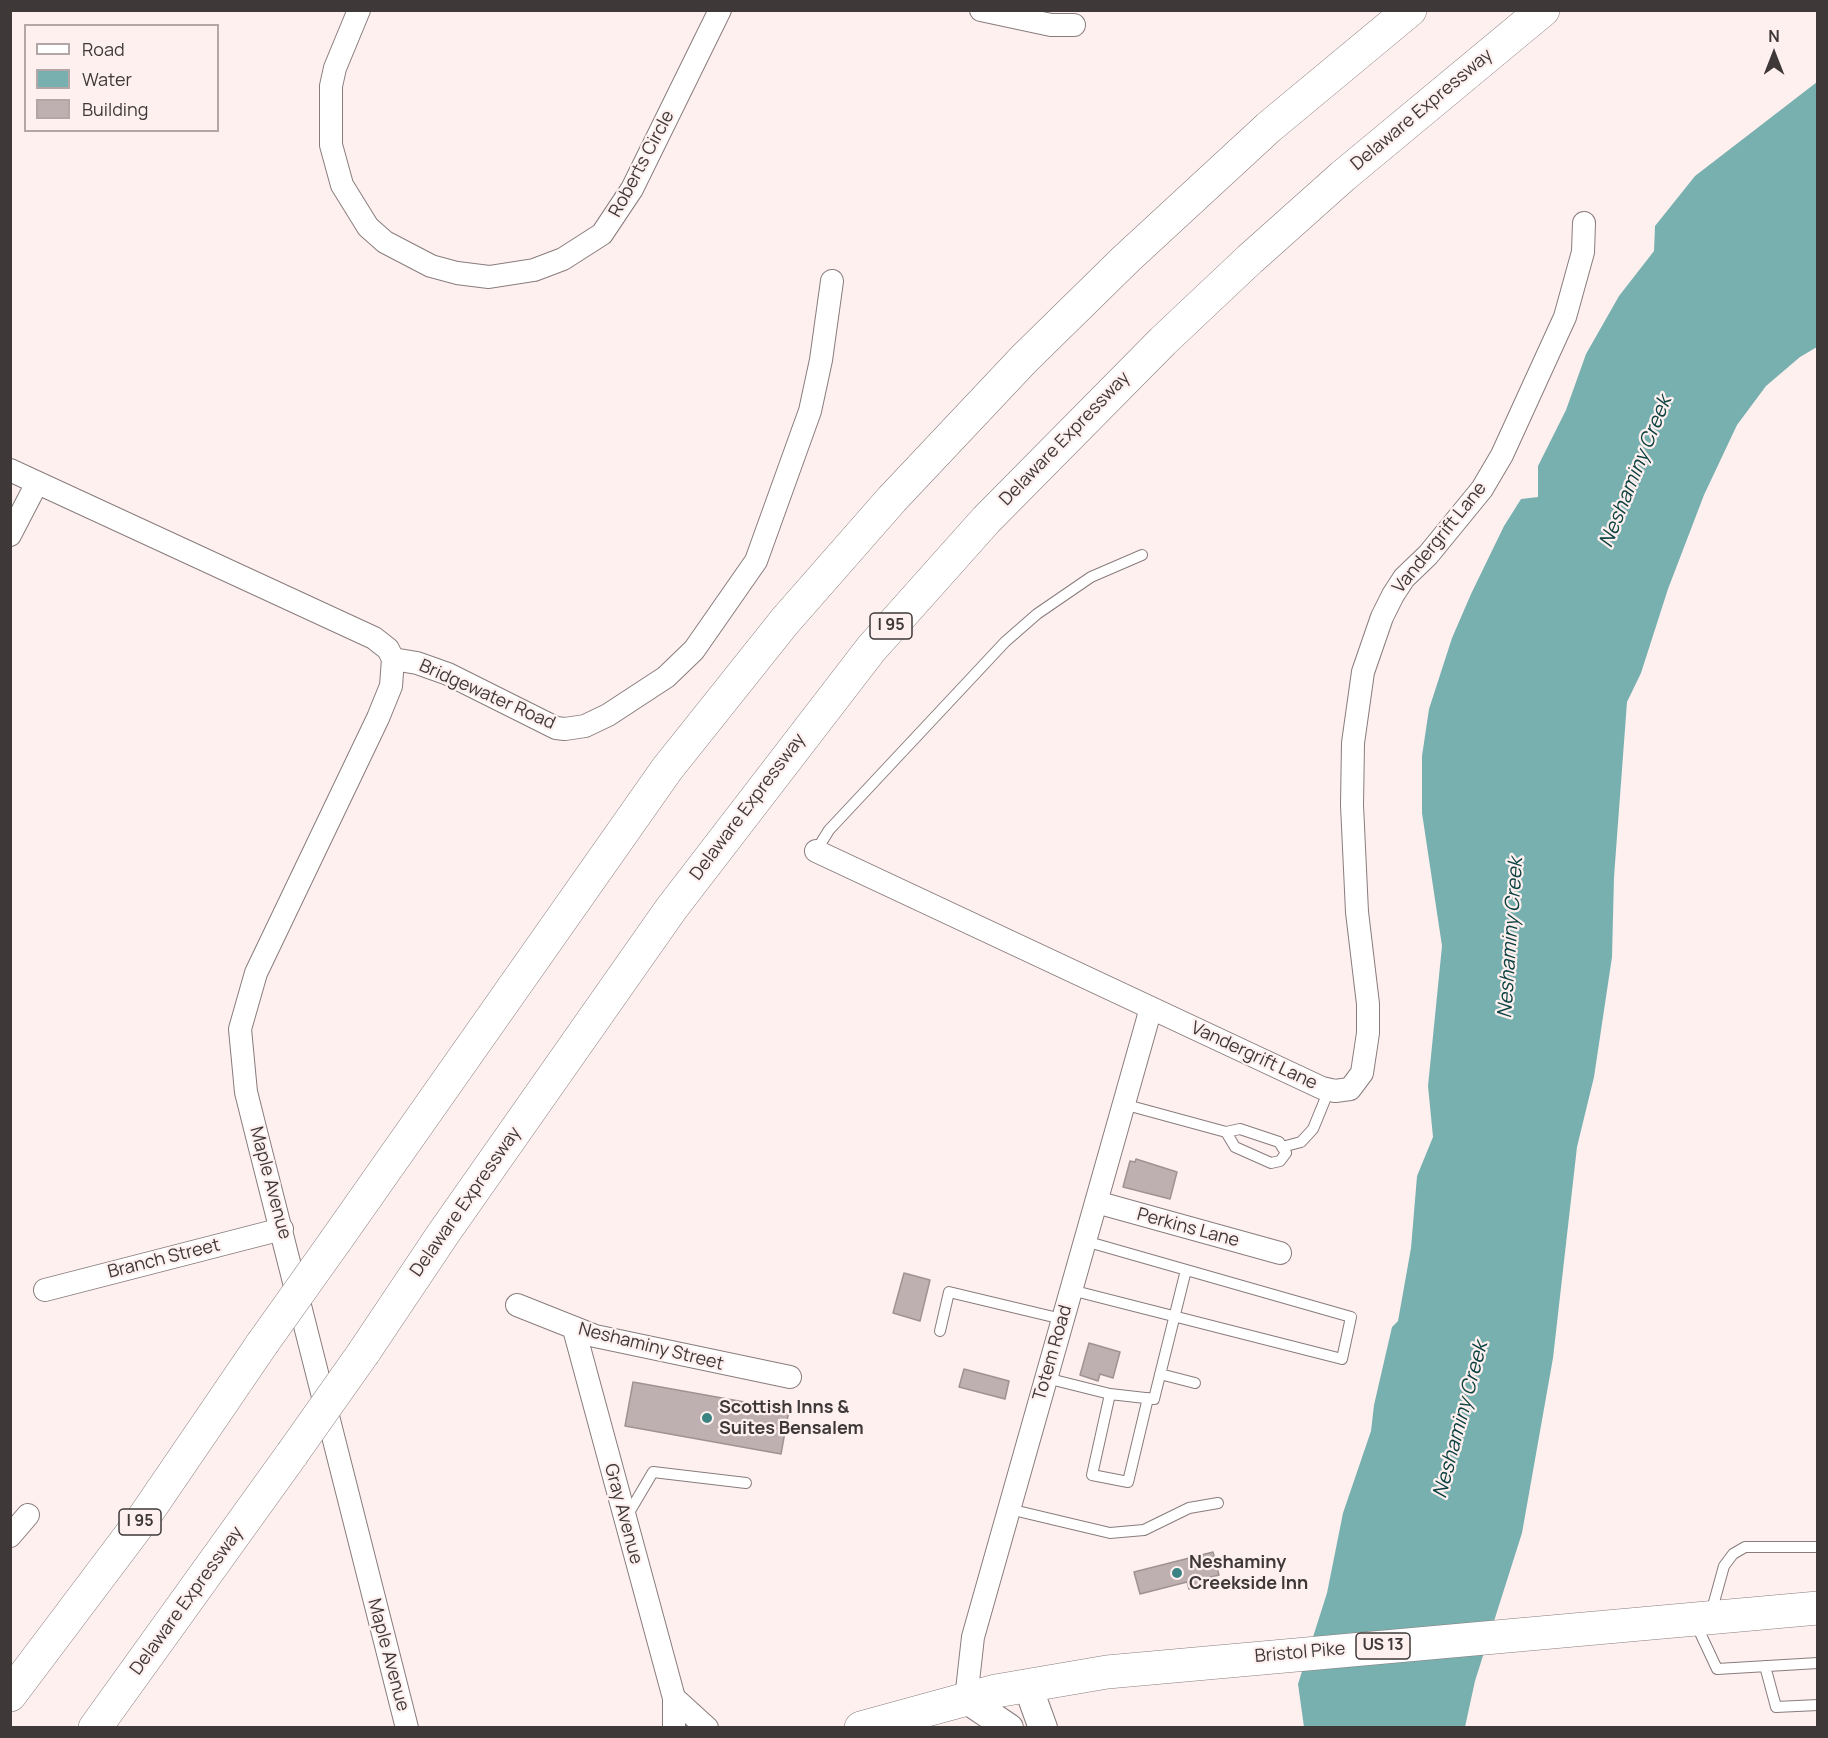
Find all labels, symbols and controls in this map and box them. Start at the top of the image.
legend [24,24,219,132]
north arrow [1744,24,1804,84]
text: N [1768,25,1780,47]
text: Road [82,37,125,61]
street label: Delaware Expressway [1347,44,1497,176]
text: Water [82,67,132,91]
text: Building [82,97,148,121]
street label: Roberts Circle [605,107,679,221]
street label: Delaware Expressway [995,367,1135,511]
water label: Neshaminy Creek [1595,393,1677,551]
street label: Vandergrift Lane [1389,478,1491,598]
road number: I 95 [870,613,912,639]
street label: Bridgewater Road [416,655,558,735]
street label: Delaware Expressway [686,729,810,885]
water label: Neshaminy Creek [1493,857,1529,1019]
street label: Vandergrift Lane [1187,1017,1321,1095]
street label: Delaware Expressway [406,1123,526,1281]
street label: Maple Avenue [245,1124,295,1242]
street label: Perkins Lane [1134,1204,1242,1252]
street label: Branch Street [106,1235,222,1283]
street label: Totem Road [1029,1303,1077,1403]
street label: Neshaminy Street [576,1319,726,1375]
water label: Neshaminy Creek [1429,1339,1493,1501]
place label: Scottish Inns & Suites Bensalem [719,1397,864,1440]
marker: Scottish Inns & Suites Bensalem [700,1411,714,1425]
street label: Gray Avenue [599,1461,647,1567]
road number: I 95 [119,1509,161,1535]
street label: Delaware Expressway [126,1523,248,1679]
place label: Neshaminy Creekside Inn [1189,1552,1308,1594]
marker: Neshaminy Creekside Inn [1170,1566,1184,1580]
street label: Maple Avenue [363,1596,413,1714]
road number: US 13 [1356,1633,1410,1659]
street label: Bristol Pike [1254,1638,1346,1668]

